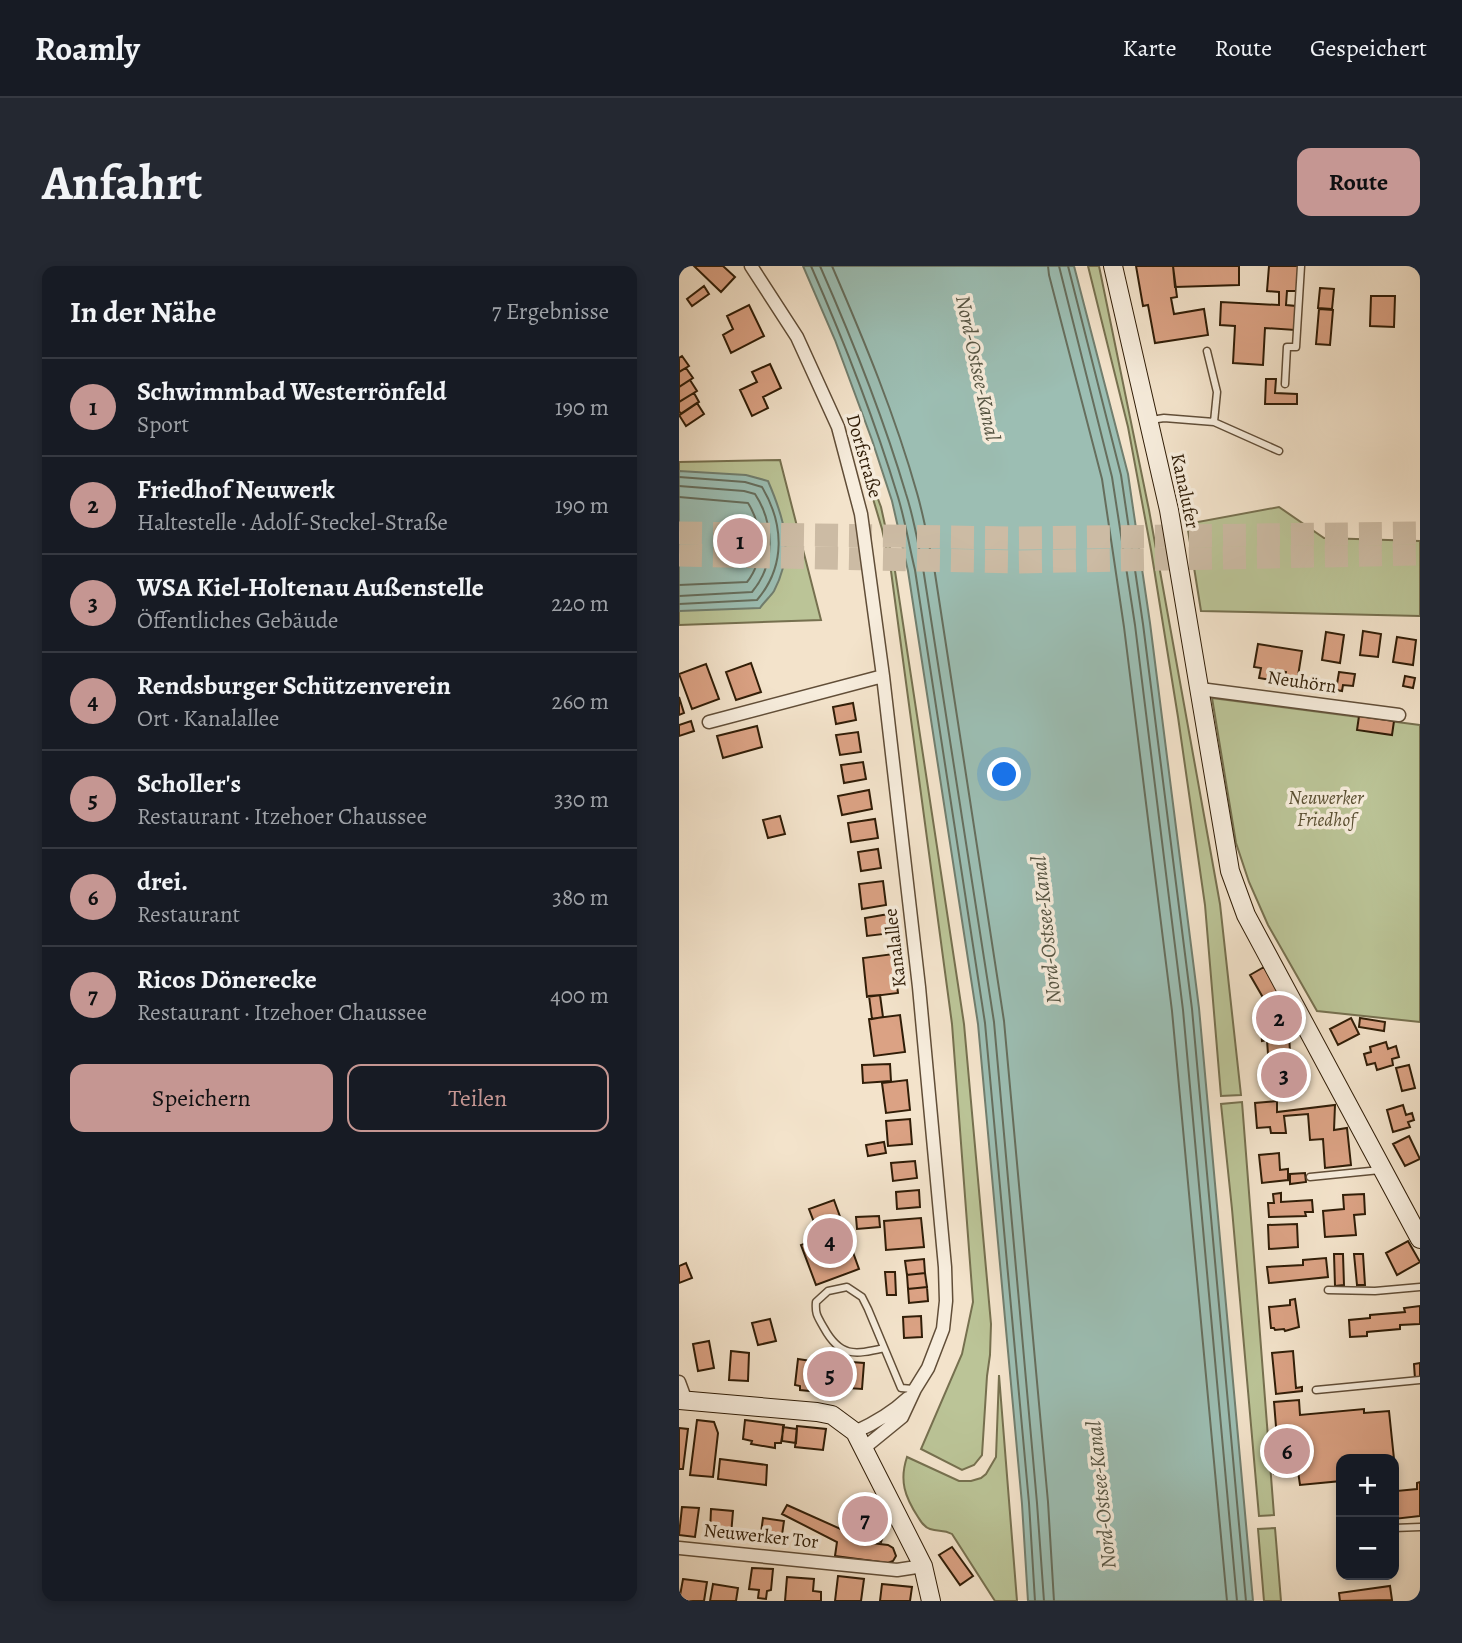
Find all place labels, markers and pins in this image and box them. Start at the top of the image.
pin: 1 [717,515,763,567]
pin: 2 [1256,992,1302,1044]
pin: 3 [1261,1049,1307,1101]
pin: 4 [807,1215,853,1267]
pin: 5 [807,1348,853,1400]
pin: 6 [1264,1425,1310,1477]
pin: 7 [842,1493,888,1545]

